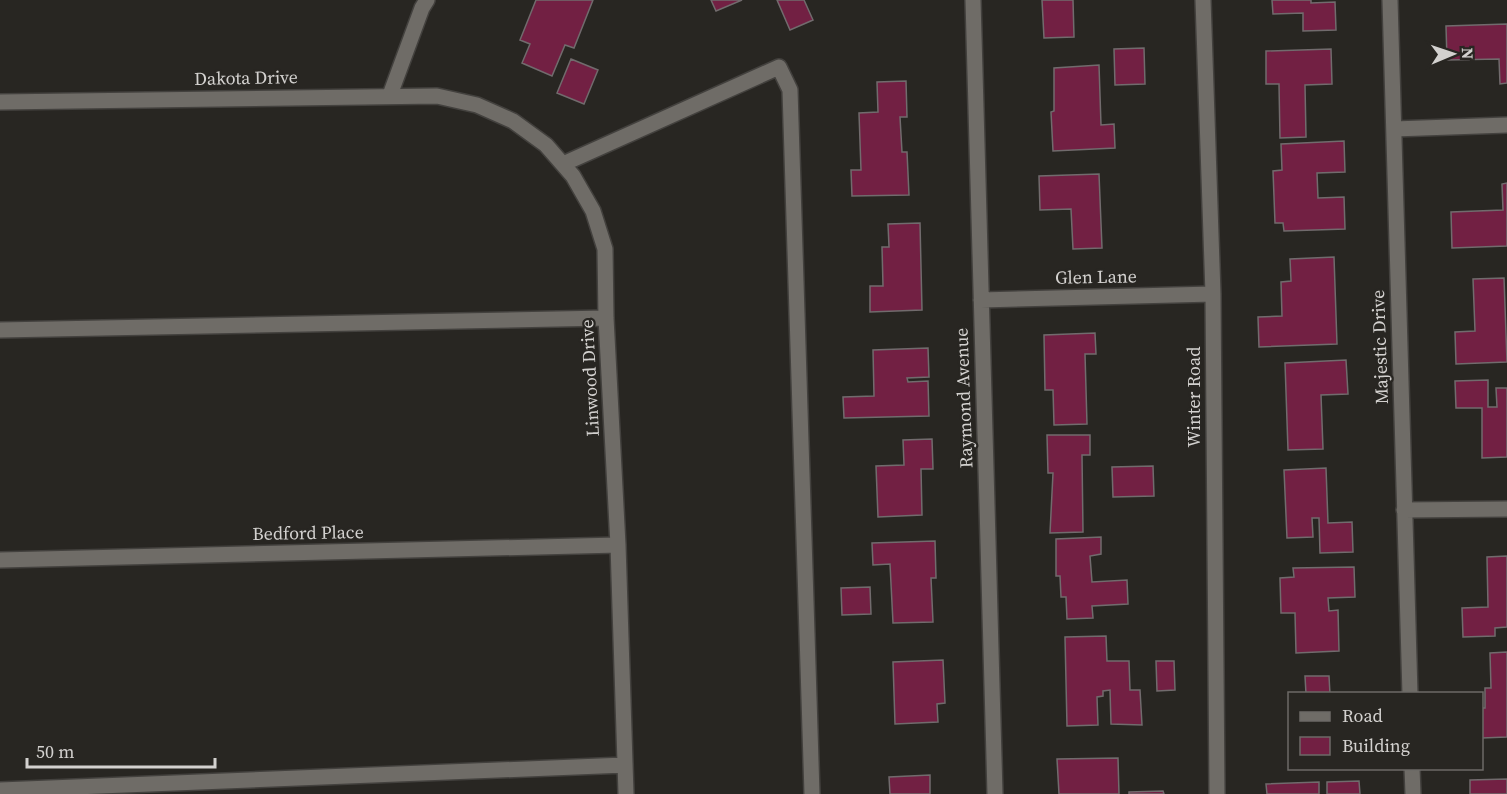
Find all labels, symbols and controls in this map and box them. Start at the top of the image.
north arrow [1423,24,1483,84]
text: N [1457,47,1479,60]
street label: Dakota Drive [194,64,298,91]
street label: Glen Lane [1055,263,1137,290]
street label: Majestic Drive [1365,289,1394,405]
street label: Linwood Drive [574,319,605,437]
street label: Raymond Avenue [949,327,978,469]
street label: Winter Road [1181,347,1206,447]
street label: Bedford Place [252,519,364,546]
legend [1288,692,1483,770]
text: Road [1342,703,1383,728]
scale bar [27,731,214,769]
text: Building [1342,733,1410,758]
text: 50 m [36,739,74,764]

